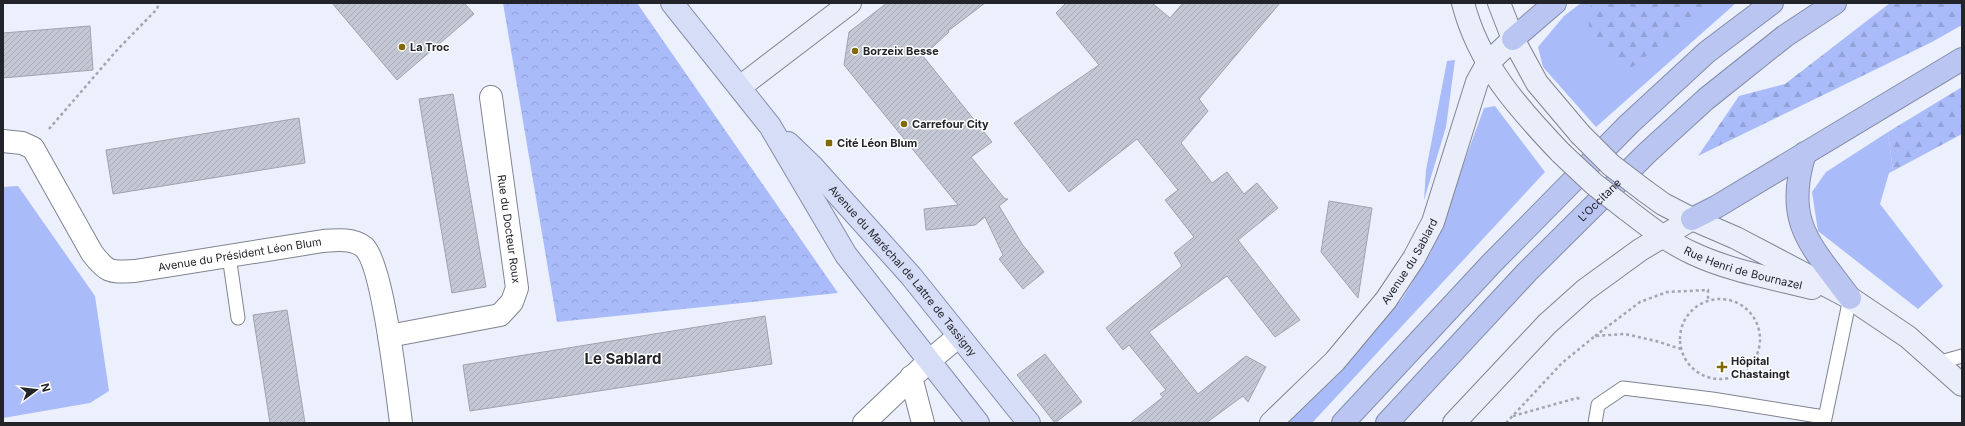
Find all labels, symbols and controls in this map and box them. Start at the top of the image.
place label: La Troc [410,40,450,54]
marker: La Troc [397,42,407,52]
place label: Borzeix Besse [863,44,939,58]
marker: Borzeix Besse [850,46,860,56]
place label: Carrefour City [912,117,989,131]
marker: Carrefour City [899,119,909,129]
place label: Cité Léon Blum [837,136,917,150]
marker: Cité Léon Blum [824,138,834,148]
street label: Rue du Docteur Roux [494,174,524,284]
street label: L'Occitane [1575,176,1624,224]
street label: Avenue du Maréchal de Lattre de Tassigny [826,182,980,359]
street label: Avenue du Sablard [1378,216,1441,307]
street label: Avenue du Président Léon Blum [157,234,323,274]
street label: Rue Henri de Bournazel [1682,243,1804,292]
district label: Le Sablard [585,349,661,368]
place label: Hôpital Chastaingt [1731,354,1790,381]
marker: Hôpital Chastaingt [1716,361,1728,373]
north arrow [16,370,56,410]
text: N [38,382,54,393]

